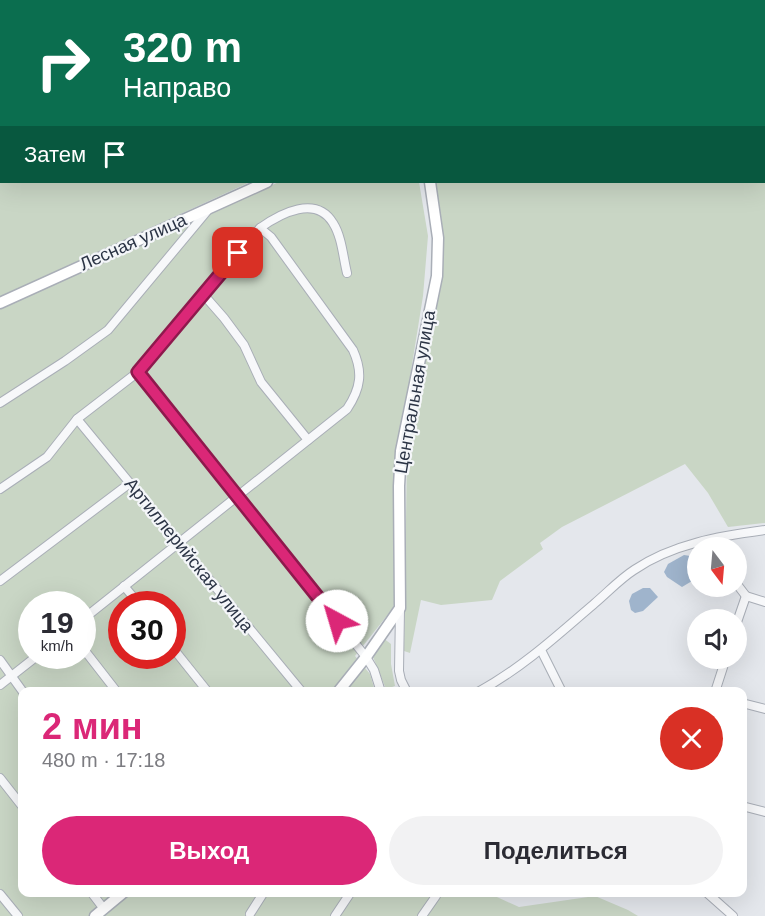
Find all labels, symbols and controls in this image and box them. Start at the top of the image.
icon: right [24,24,102,102]
text: 320 m [123,24,242,71]
text: Направо [123,73,231,103]
icon: arrive [98,138,131,171]
text: Затем [24,142,86,167]
street label: Лесная улица [76,209,190,275]
pin [212,227,263,278]
icon: arrive [221,236,254,269]
street label: Центральная улица [391,308,439,475]
street label: Артиллерийская улица [121,474,258,637]
north arrow [687,537,747,597]
map controls [687,537,747,669]
position arrow [305,589,369,653]
speed limit sign: 30 [108,591,186,669]
text: 19 [40,606,74,639]
button: sound [687,609,747,669]
text: km/h [41,637,73,654]
text: 2 мин [42,706,143,747]
button: close [660,707,723,770]
text: 480 m · 17:18 [42,749,165,771]
button: Выход [42,816,377,885]
button: Поделиться [389,816,723,885]

